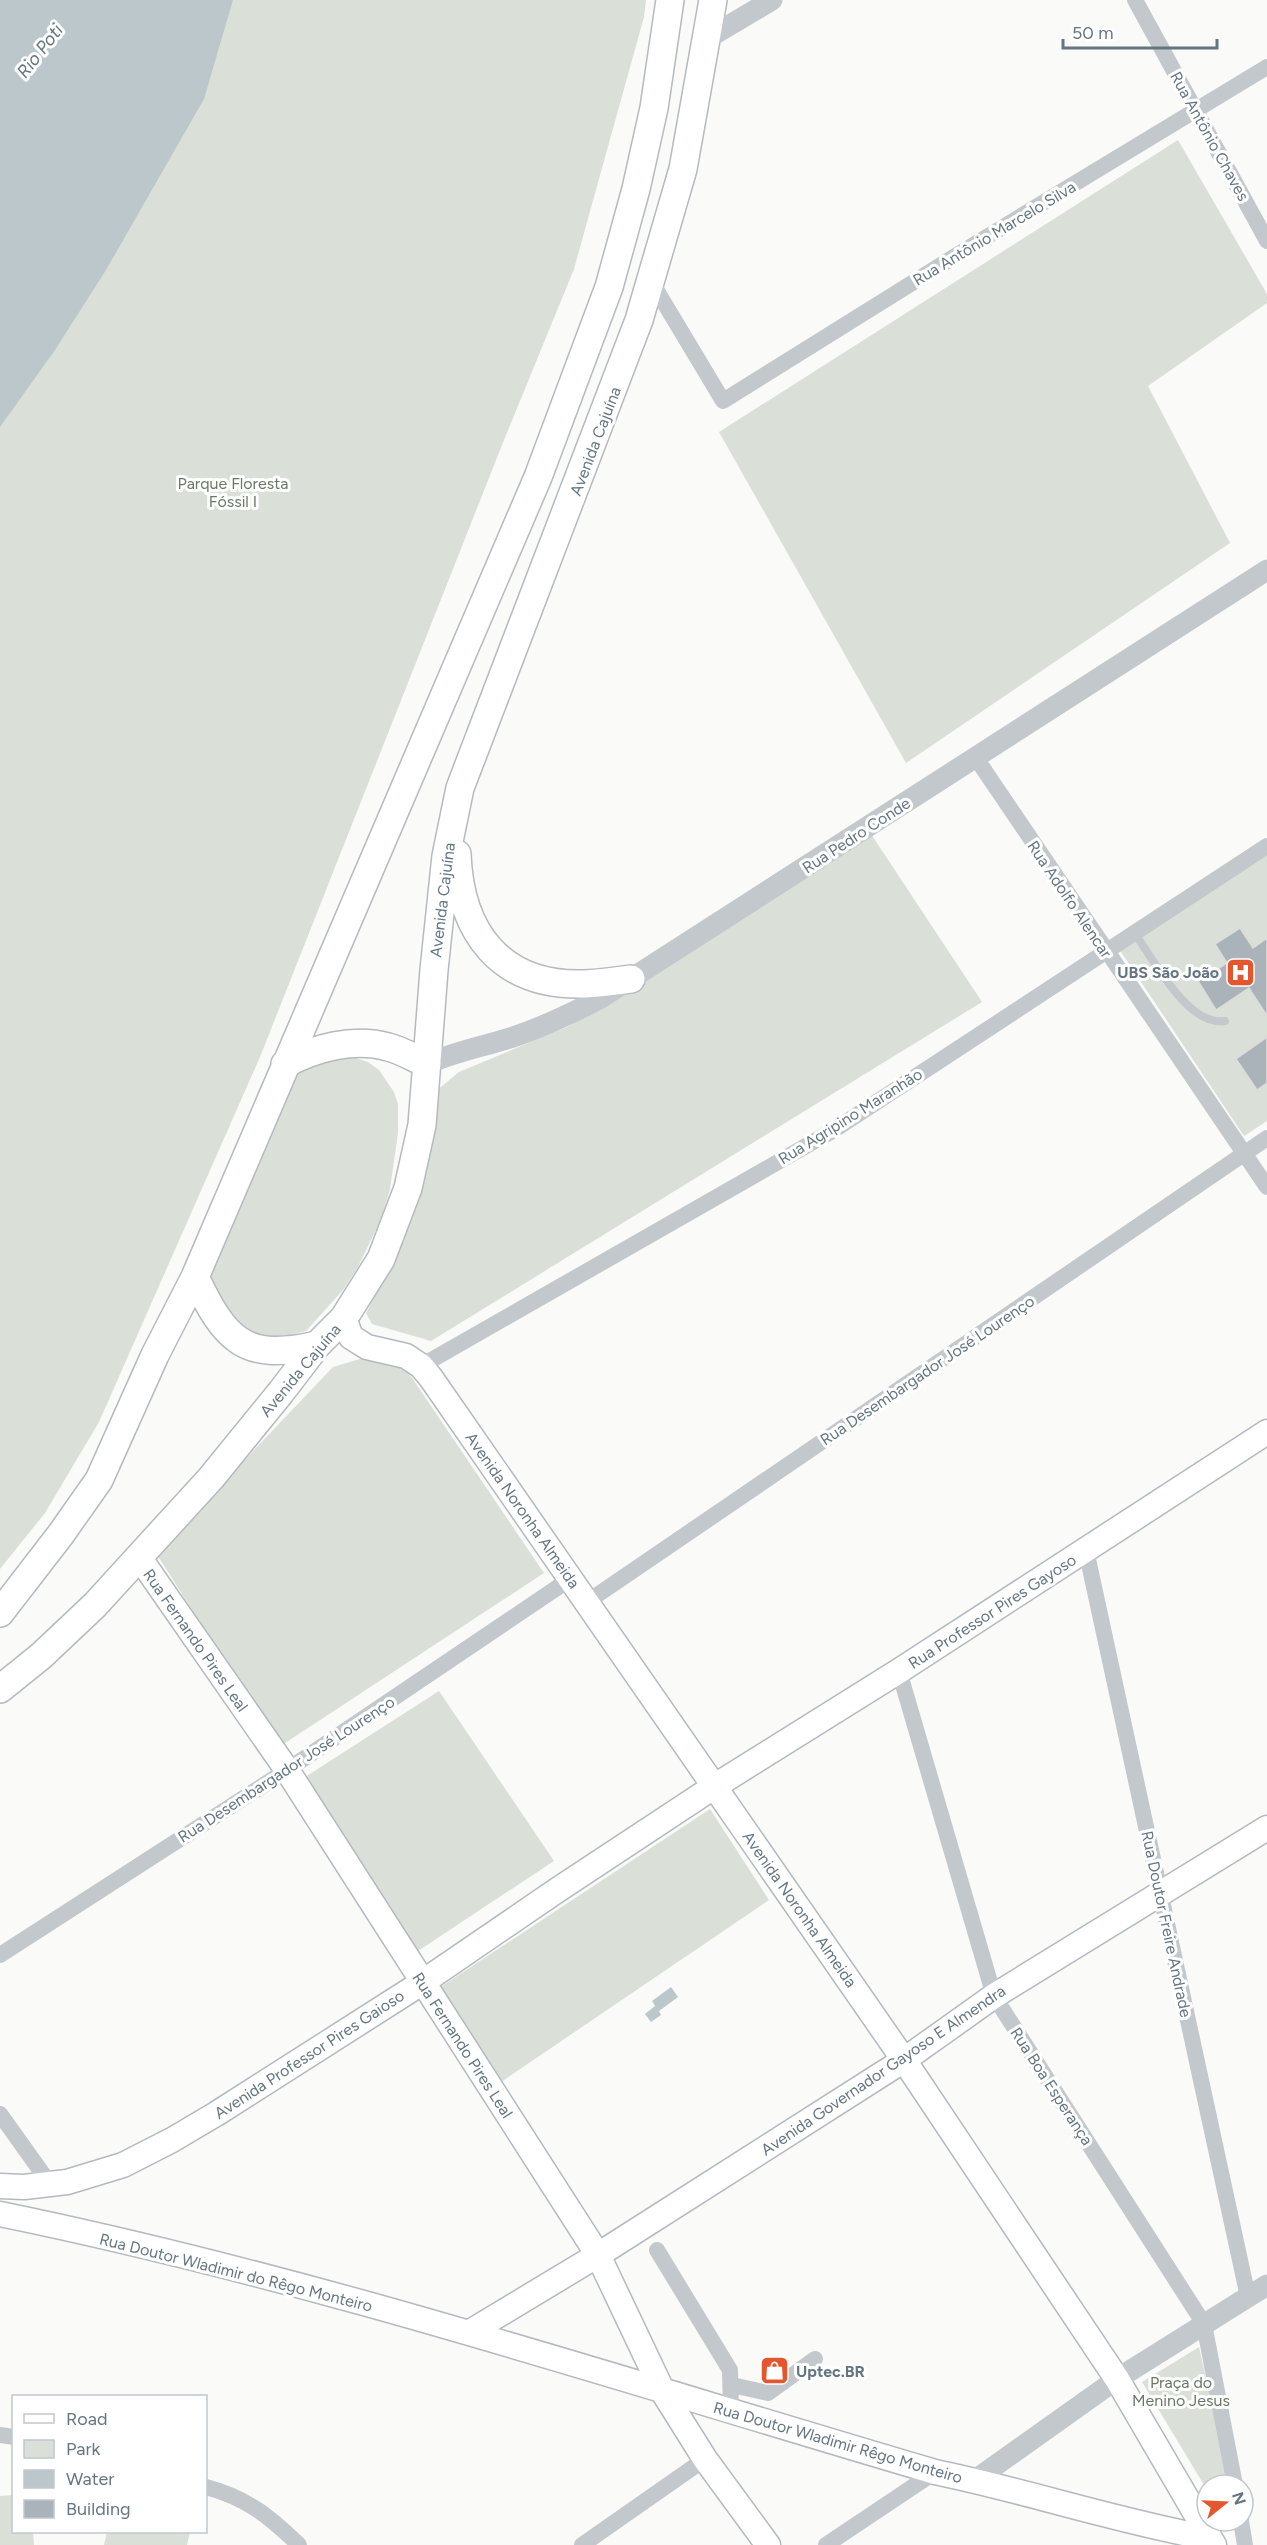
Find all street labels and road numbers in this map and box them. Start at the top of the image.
street label: Rua Antônio Chaves [1166,68,1253,204]
street label: Rua Antônio Marcelo Silva [909,177,1079,290]
street label: Avenida Cajuína [566,384,625,498]
street label: Rua Pedro Conde [799,793,914,877]
street label: Rua Adolfo Alencar [1023,837,1116,962]
street label: Avenida Cajuína [426,842,459,958]
street label: Rua Agripino Maranhão [775,1064,926,1169]
street label: Rua Desembargador José Lourenço [817,1291,1038,1449]
street label: Avenida Cajuína [256,1320,345,1421]
street label: Avenida Noronha Almeida [461,1429,584,1592]
street label: Rua Professor Pires Gayoso [905,1550,1080,1673]
street label: Rua Fernando Pires Leal [139,1565,252,1715]
street label: Rua Desembargador José Lourenço [174,1692,398,1847]
street label: Avenida Noronha Almeida [738,1828,861,1991]
street label: Rua Doutor Freire Andrade [1137,1829,1196,2019]
street label: Rua Fernando Pires Leal [408,1969,517,2122]
street label: Avenida Governador Gayoso E Almendra [757,1981,1009,2160]
street label: Avenida Professor Pires Gaioso [211,1986,408,2123]
street label: Rua Boa Esperança [1006,2024,1097,2149]
street label: Rua Doutor Wladimir do Rêgo Monteiro [97,2229,374,2316]
street label: Rua Doutor Wladimir Rêgo Monteiro [711,2398,964,2487]

